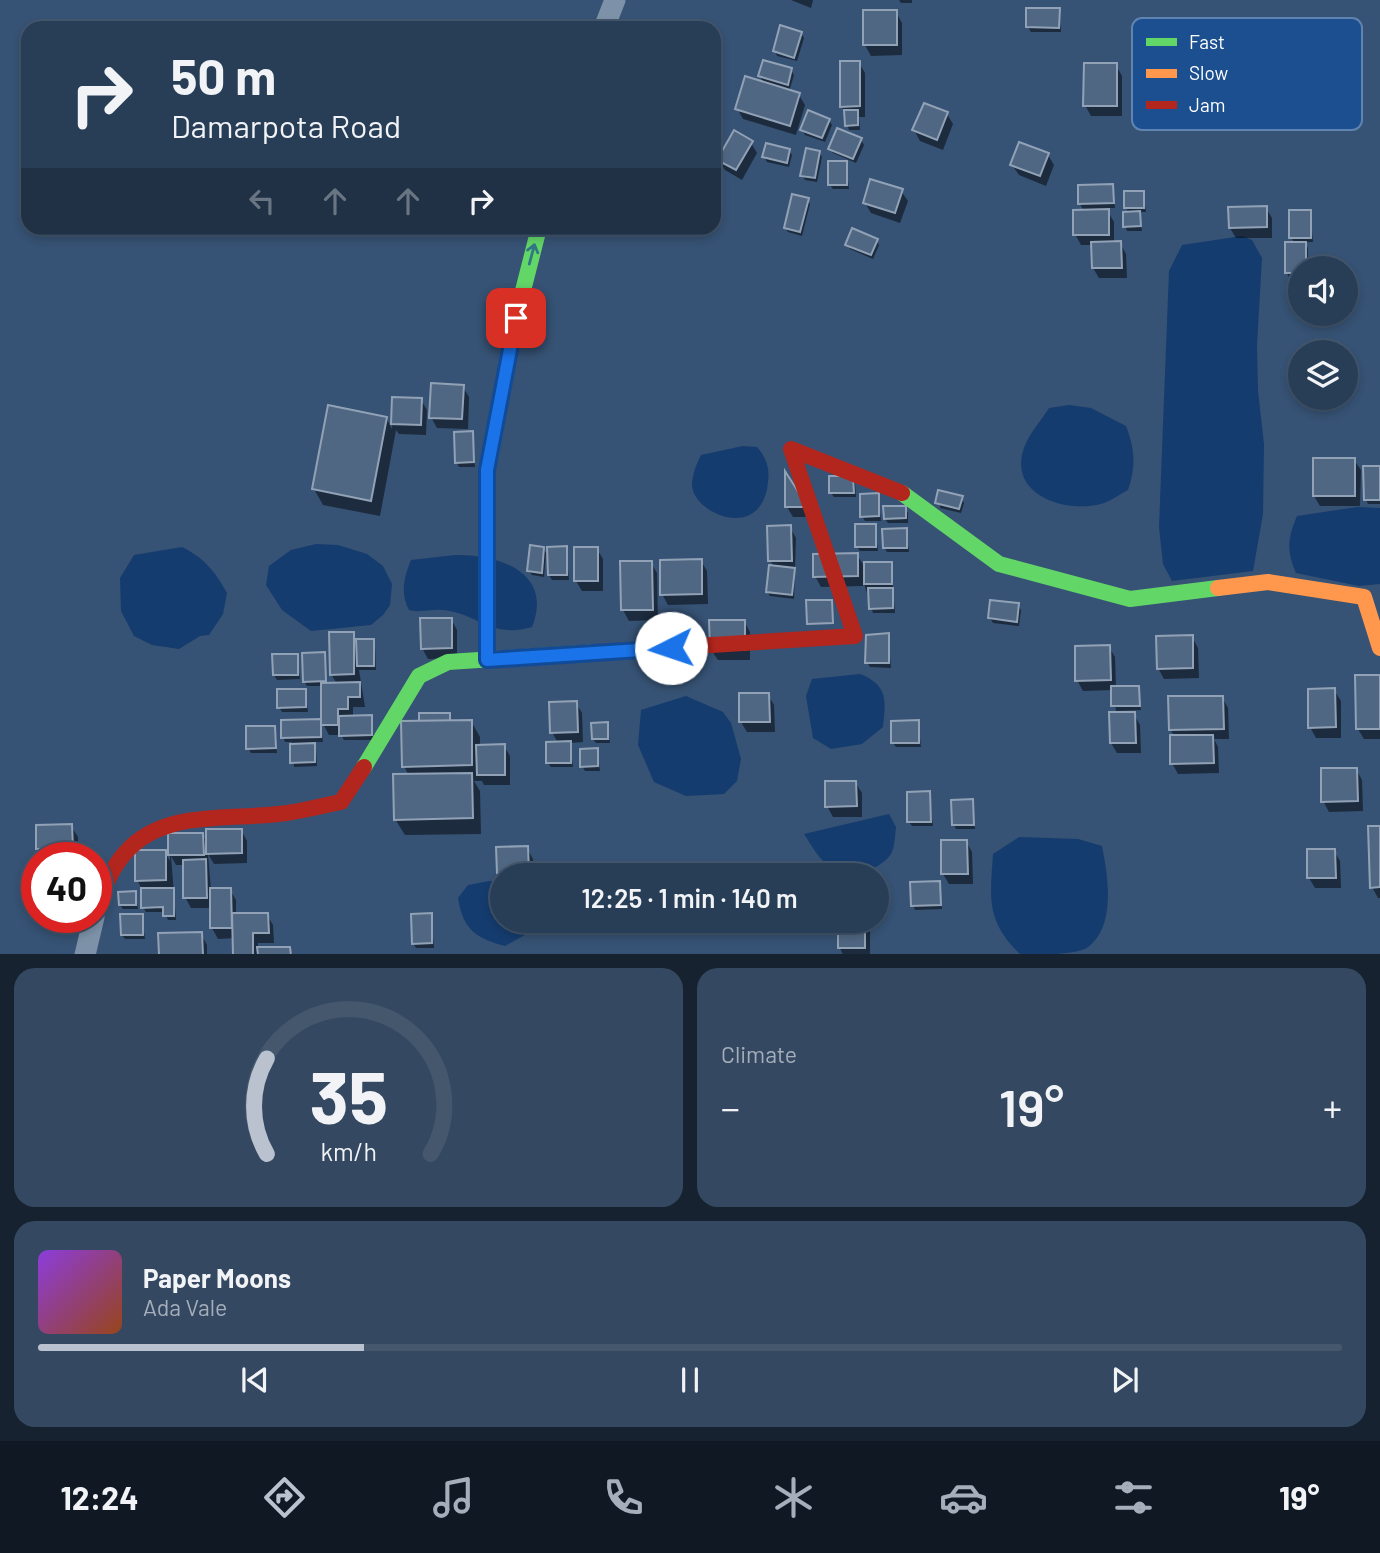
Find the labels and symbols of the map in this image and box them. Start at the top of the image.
legend [1132,18,1362,130]
text: Fast [1189,30,1225,53]
text: Slow [1189,61,1228,84]
text: Jam [1189,93,1225,116]
one-way arrow [527,243,540,265]
pin [486,288,546,348]
position arrow [634,611,708,685]
speed limit sign: 40 [21,842,112,933]

